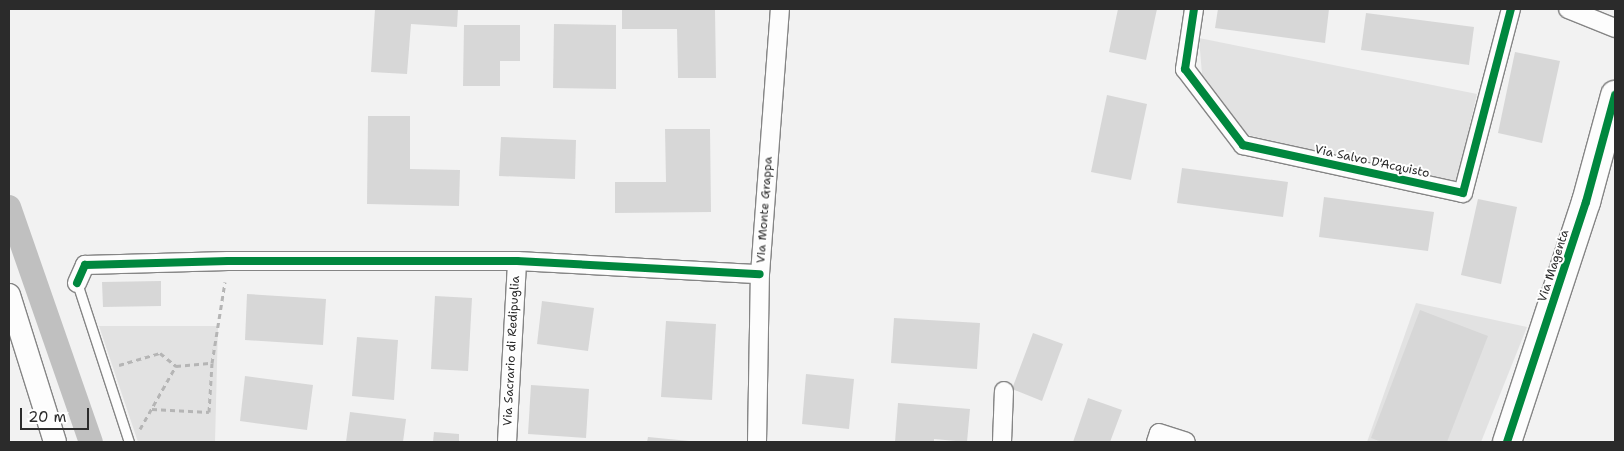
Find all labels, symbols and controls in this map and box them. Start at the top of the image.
street label: Via Salvo D'Acquisto [1313,143,1431,181]
street label: Via Monte Grappa [754,156,776,264]
street label: Via Magenta [1536,228,1572,304]
street label: Via Sacrario di Redipuglia [501,276,523,426]
scale bar [22,398,91,430]
text: 20 m [28,407,67,427]

